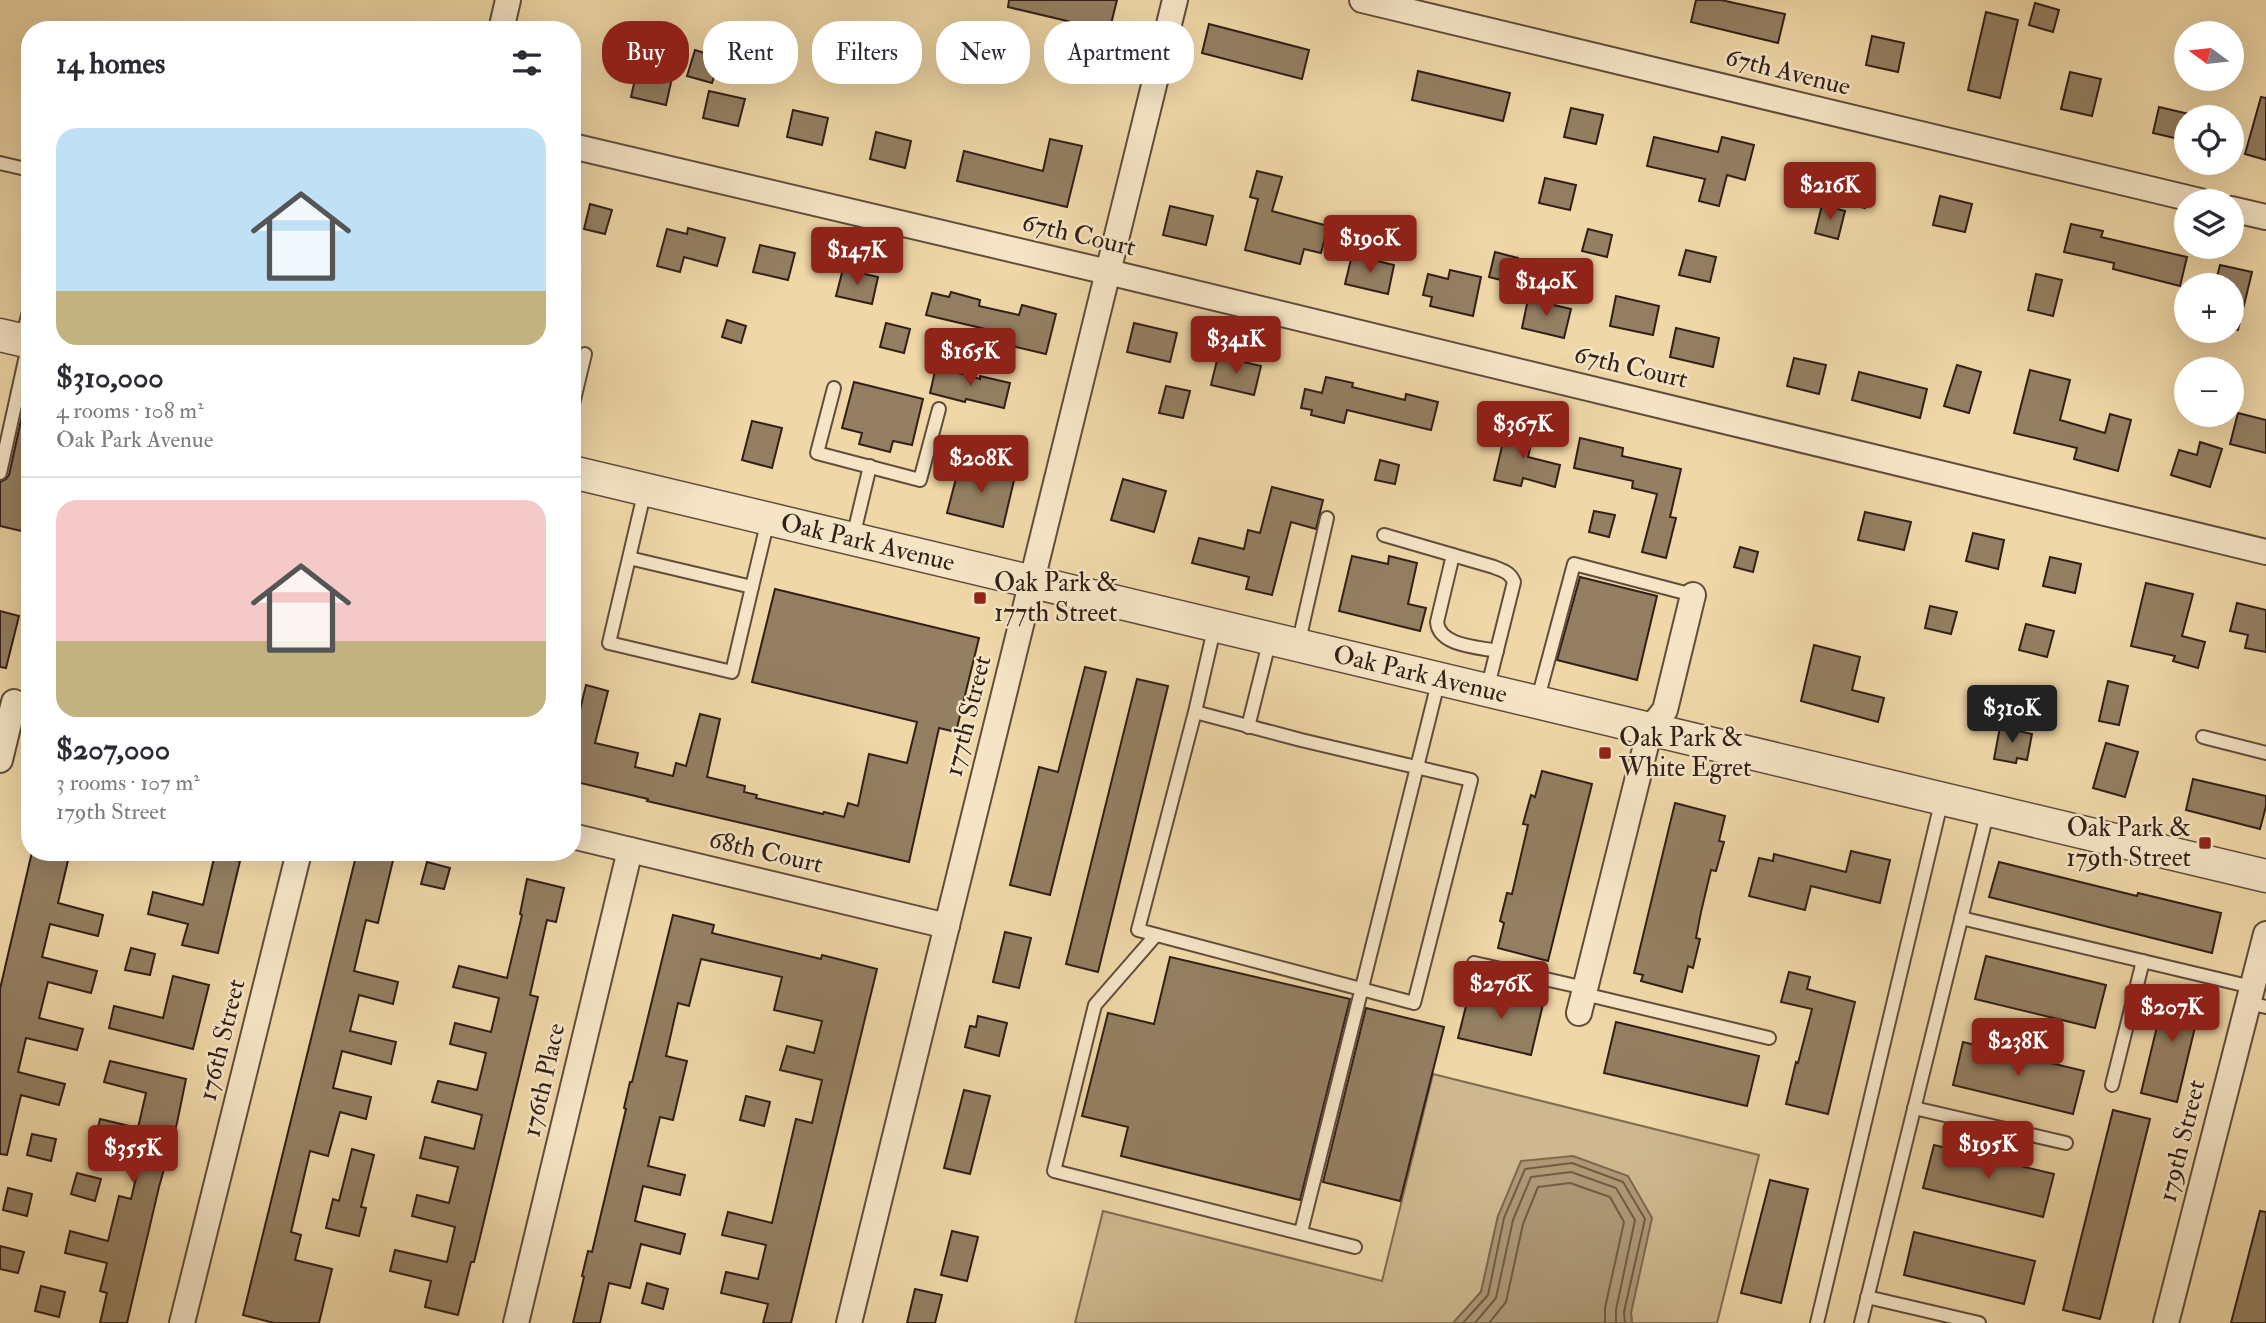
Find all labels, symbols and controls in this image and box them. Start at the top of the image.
chip: Buy [602,21,689,84]
chip: Rent [703,21,798,84]
chip: Filters [812,21,922,84]
chip: New [936,21,1030,84]
chip: Apartment [1044,21,1194,84]
north arrow [2174,21,2244,91]
map controls [2174,21,2244,427]
street label: 67th Avenue [1722,41,1854,103]
icon: filters [508,44,546,82]
text: 14 homes [56,45,165,82]
button: locate [2174,105,2244,175]
pin: $216K [1781,162,1879,222]
text: $216K [1800,170,1860,199]
icon: home [238,173,364,299]
button: layers [2174,189,2244,259]
street label: 67th Court [1019,206,1139,264]
pin: $190K [1321,216,1419,275]
text: $190K [1340,223,1400,252]
pin: $147K [808,228,906,287]
text: $147K [827,235,887,264]
pin: $140K [1497,258,1595,318]
text: $140K [1515,266,1577,295]
button: + [2174,273,2244,343]
pin: $341K [1187,316,1285,376]
text: $341K [1207,324,1265,353]
pin: $165K [921,328,1019,388]
text: $165K [941,336,999,365]
street label: 67th Court [1571,338,1691,396]
button: − [2174,357,2244,427]
text: $310,000 [56,359,164,396]
text: 4 rooms · 108 m² [56,396,204,425]
pin: $367K [1474,402,1572,461]
text: $367K [1493,409,1553,438]
text: Oak Park Avenue [56,425,213,454]
pin: $208K [932,435,1030,495]
text: $208K [949,443,1013,472]
street label: Oak Park Avenue [777,506,958,579]
icon: home [238,545,364,671]
place label: Oak Park & 177th Street [994,567,1118,629]
marker: Oak Park & 177th Street [972,590,988,606]
street label: Oak Park Avenue [1330,638,1511,711]
street label: 177th Street [938,652,998,780]
pin: $310K [1963,686,2061,745]
text: $310K [1983,693,2041,722]
place label: Oak Park & White Egret [1618,722,1751,784]
text: $207,000 [56,731,170,768]
marker: Oak Park & White Egret [1597,745,1613,761]
text: 3 rooms · 107 m² [56,768,200,797]
text: 179th Street [56,797,166,826]
place label: Oak Park & 179th Street [2066,812,2191,874]
street label: 68th Court [706,823,826,881]
marker: Oak Park & 179th Street [2197,835,2213,851]
pin: $276K [1452,962,1550,1021]
text: $276K [1470,969,1532,998]
street label: 176th Street [191,976,253,1104]
pin: $207K [2123,984,2221,1044]
text: $207K [2140,992,2204,1021]
pin: $238K [1969,1018,2067,1078]
street label: 176th Place [515,1020,573,1140]
text: $238K [1988,1026,2048,1055]
street label: 179th Street [2151,1077,2213,1205]
pin: $195K [1939,1122,2037,1181]
pin: $355K [84,1126,182,1185]
text: $195K [1958,1129,2018,1158]
text: $355K [104,1133,162,1162]

